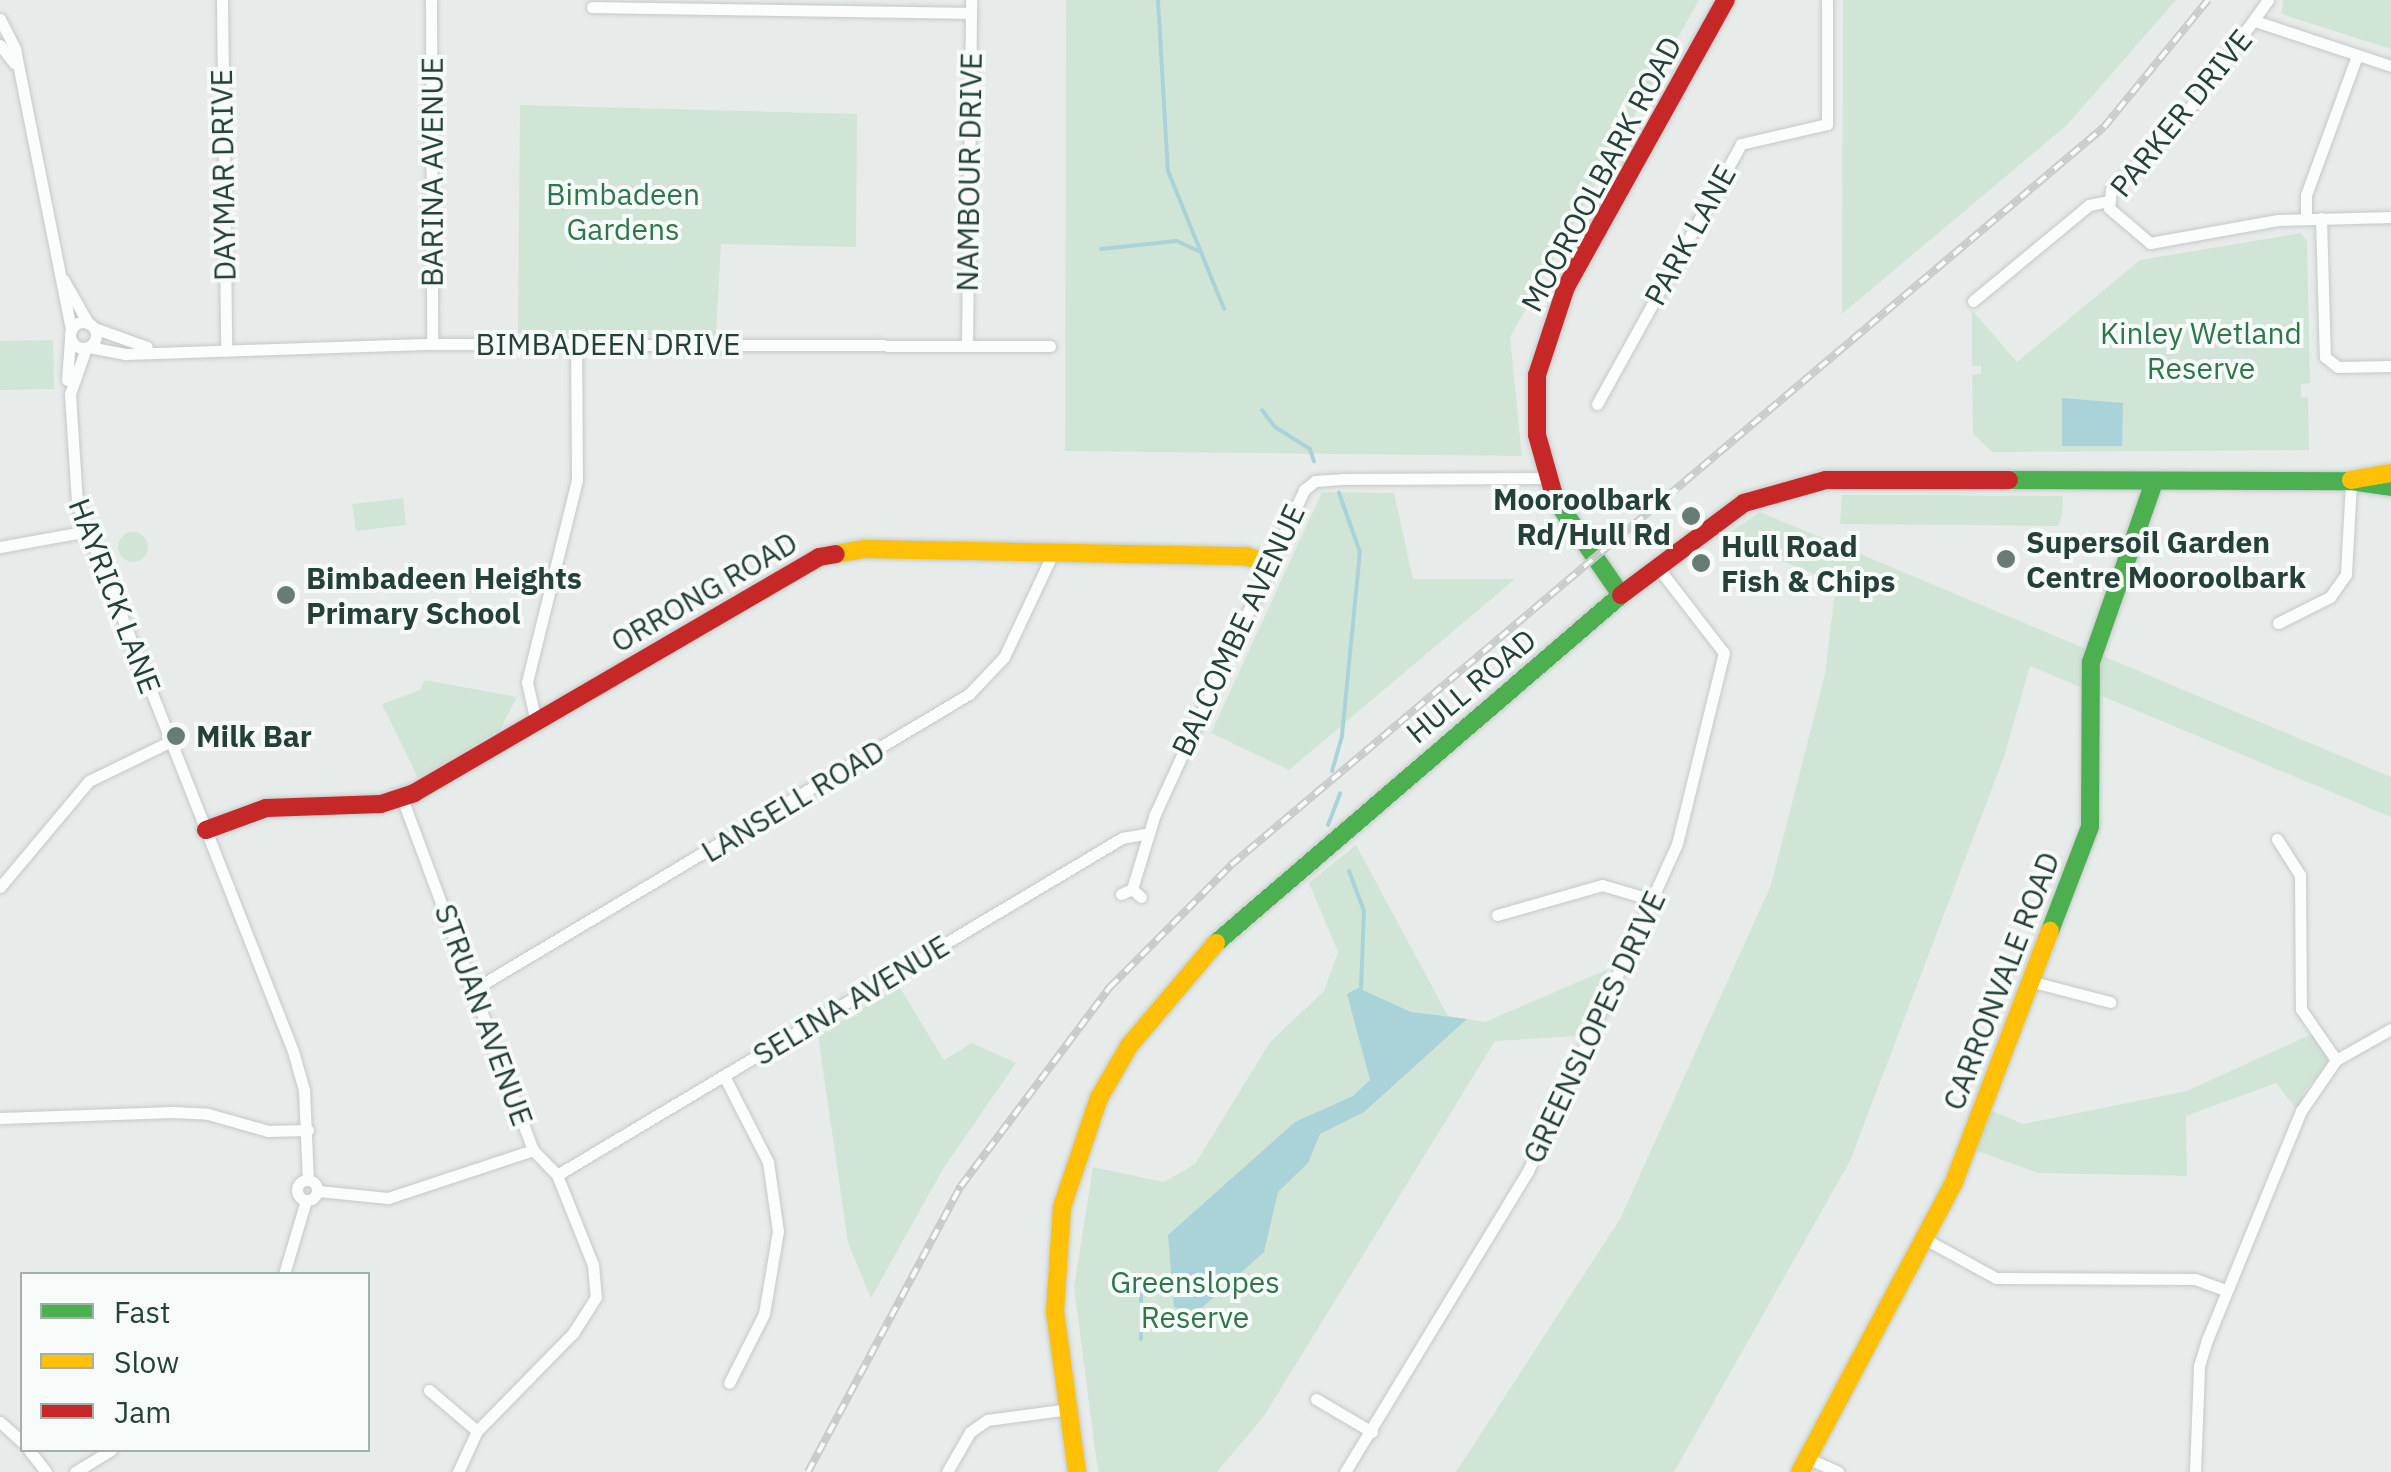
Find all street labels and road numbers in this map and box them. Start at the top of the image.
street label: PARKER DRIVE [2102,22,2260,204]
street label: MOOROOLBARK ROAD [1513,30,1689,318]
street label: NAMBOUR DRIVE [949,52,989,292]
street label: BARINA AVENUE [414,57,450,287]
street label: DAYMAR DRIVE [203,69,243,281]
street label: PARK LANE [1637,159,1743,311]
street label: BIMBADEEN DRIVE [476,326,740,362]
street label: HAYRICK LANE [61,493,169,699]
street label: BALCOMBE AVENUE [1164,498,1312,762]
street label: ORRONG ROAD [605,524,803,660]
street label: HULL ROAD [1399,622,1543,750]
street label: LANSELL ROAD [695,732,891,870]
street label: CARRONVALE ROAD [1935,847,2067,1115]
street label: GREENSLOPES DRIVE [1515,885,1673,1169]
street label: STRUAN AVENUE [427,899,541,1131]
street label: SELINA AVENUE [746,927,956,1073]

